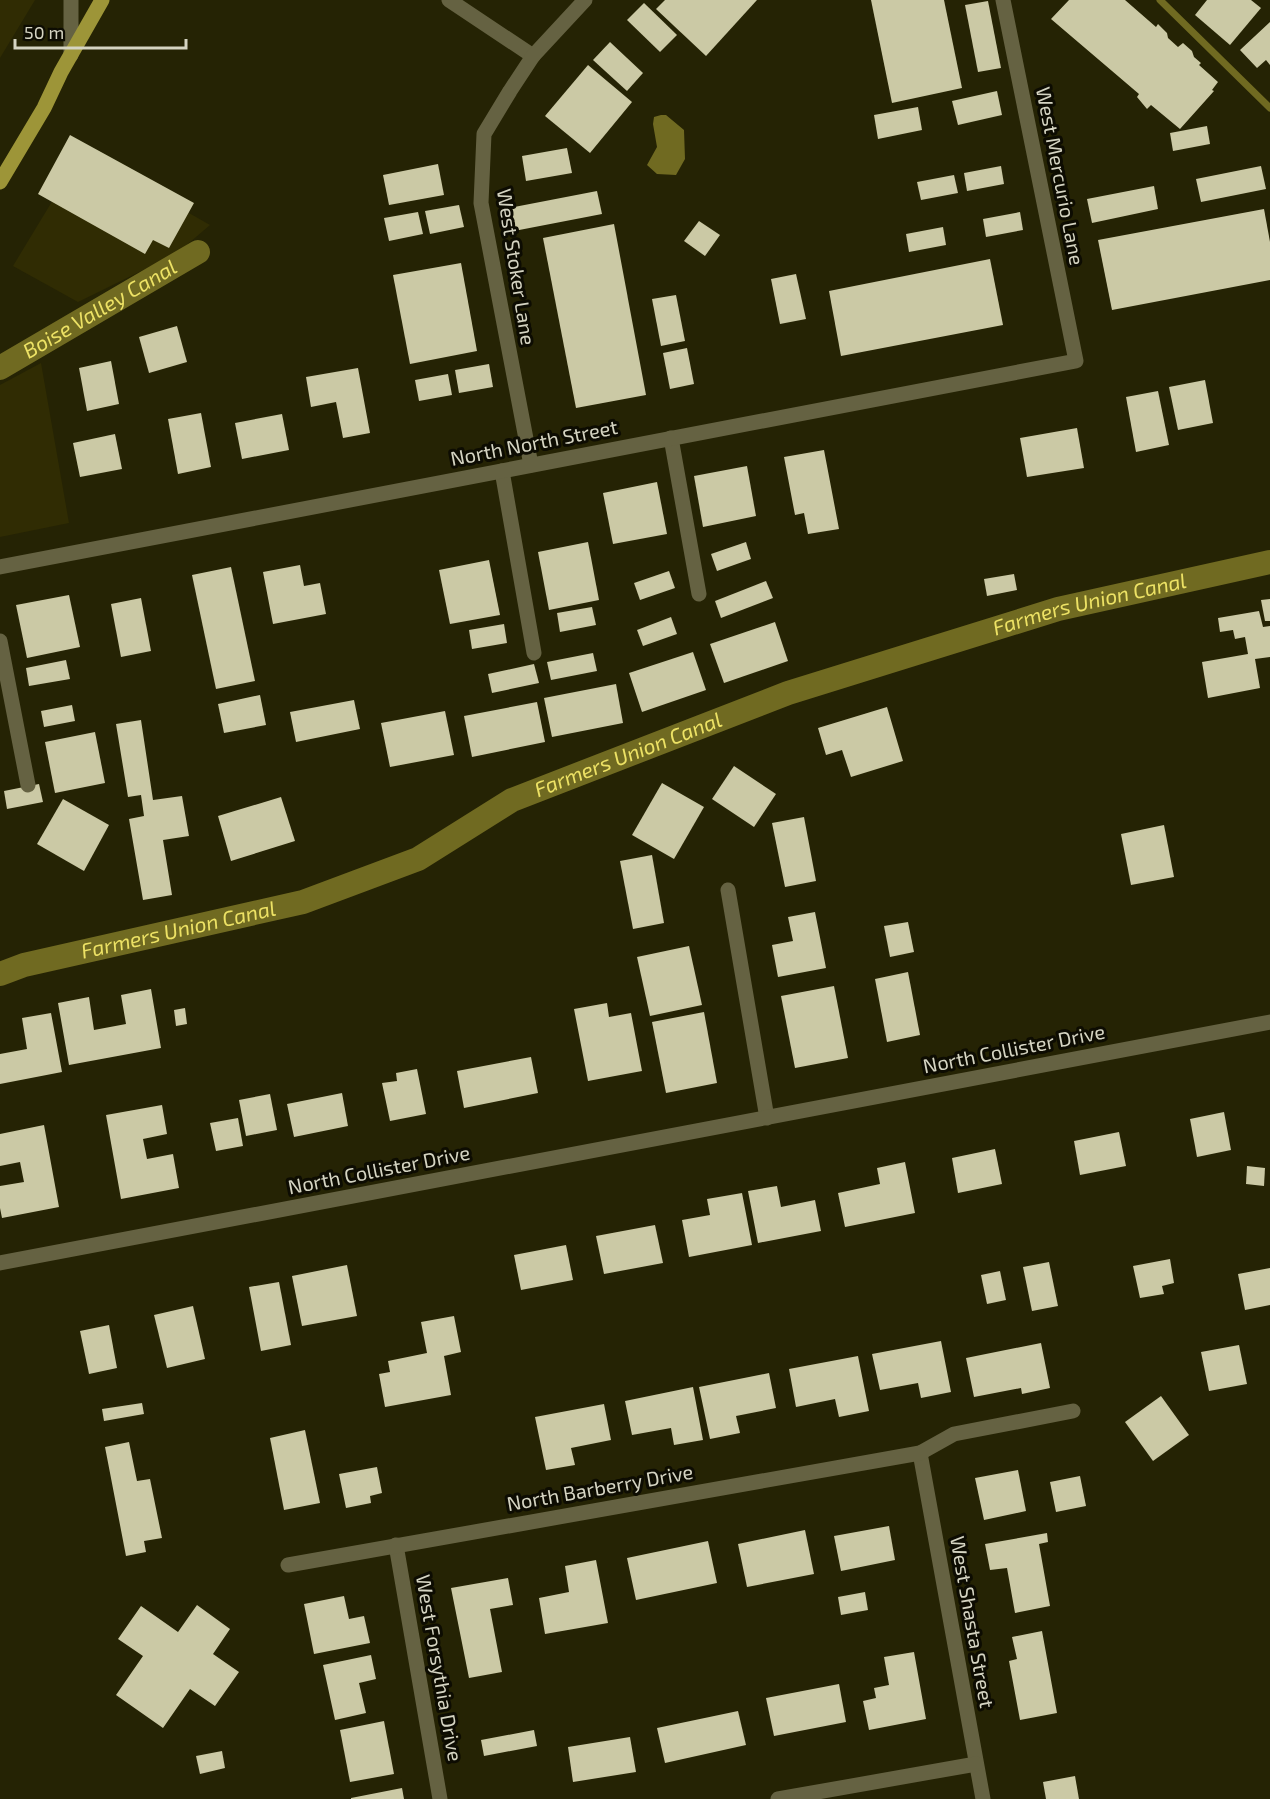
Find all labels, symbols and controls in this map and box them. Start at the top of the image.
scale bar [15,12,186,50]
text: 50 m [24,21,64,43]
street label: West Mercurio Lane [1032,85,1090,267]
street label: West Stoker Lane [493,187,541,347]
water label: Boise Valley Canal [18,253,181,363]
street label: North North Street [448,414,620,470]
water label: Farmers Union Canal [989,567,1188,640]
water label: Farmers Union Canal [530,706,725,801]
water label: Farmers Union Canal [78,895,278,963]
street label: North Collister Drive [921,1019,1107,1077]
street label: North Collister Drive [286,1140,472,1198]
street label: North Barberry Drive [505,1459,695,1515]
street label: West Shasta Street [946,1534,1000,1710]
street label: West Forsythia Drive [412,1573,468,1763]

